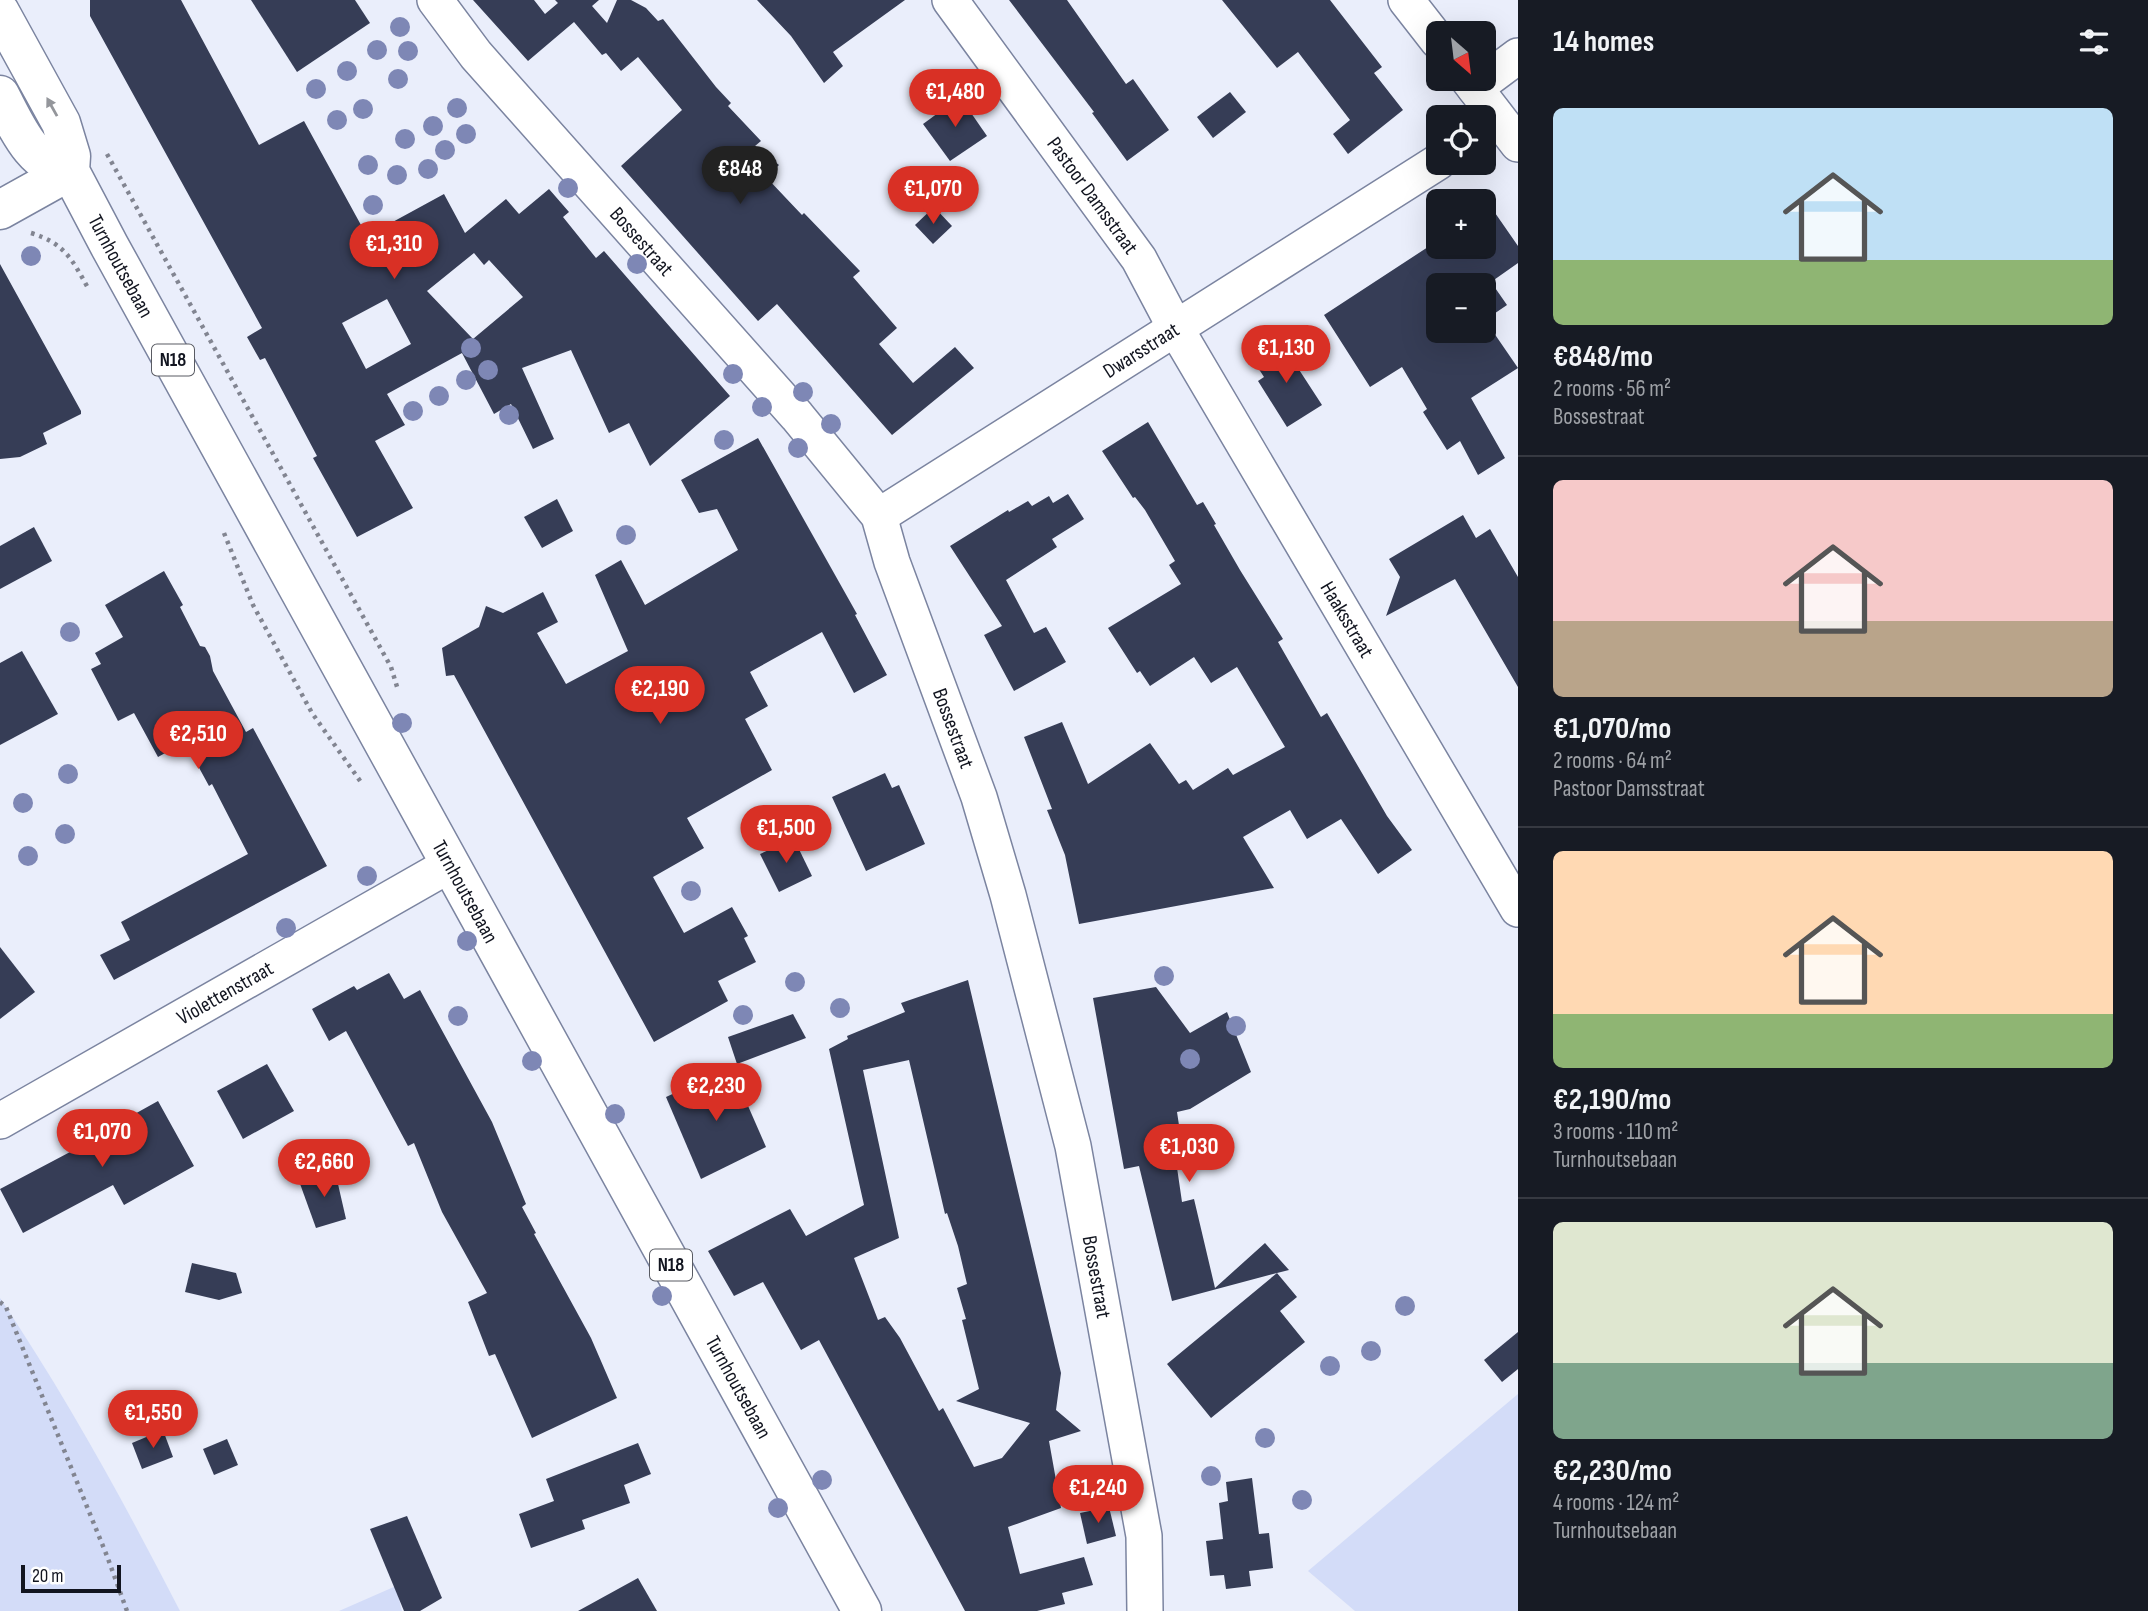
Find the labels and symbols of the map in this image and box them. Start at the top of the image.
north arrow [1426,21,1496,91]
pin: €1,480 [898,69,1012,129]
one-way arrow [47,97,58,117]
street label: Pastoor Damsstraat [1042,132,1144,259]
pin: €848 [699,146,781,206]
pin: €1,070 [876,166,990,226]
street label: Bossestraat [605,202,679,281]
street label: Turnhoutsebaan [83,210,159,322]
pin: €1,310 [337,222,451,281]
street label: Dwarsstraat [1098,317,1184,384]
pin: €1,130 [1229,326,1343,385]
road number: N18 [152,344,194,376]
street label: Haaksstraat [1315,577,1379,662]
pin: €2,190 [603,666,717,726]
street label: Bossestraat [927,685,980,772]
pin: €2,510 [141,712,255,771]
pin: €1,500 [729,806,843,865]
street label: Turnhoutsebaan [427,836,504,947]
street label: Violettenstraat [172,955,278,1030]
pin: €2,230 [659,1064,773,1123]
pin: €1,070 [45,1110,159,1169]
pin: €1,030 [1132,1124,1246,1184]
pin: €2,660 [267,1140,381,1199]
street label: Bossestraat [1077,1234,1117,1320]
road number: N18 [650,1250,692,1280]
street label: Turnhoutsebaan [700,1331,777,1443]
pin: €1,550 [96,1390,210,1450]
pin: €1,240 [1041,1466,1155,1525]
scale bar [21,1562,121,1594]

